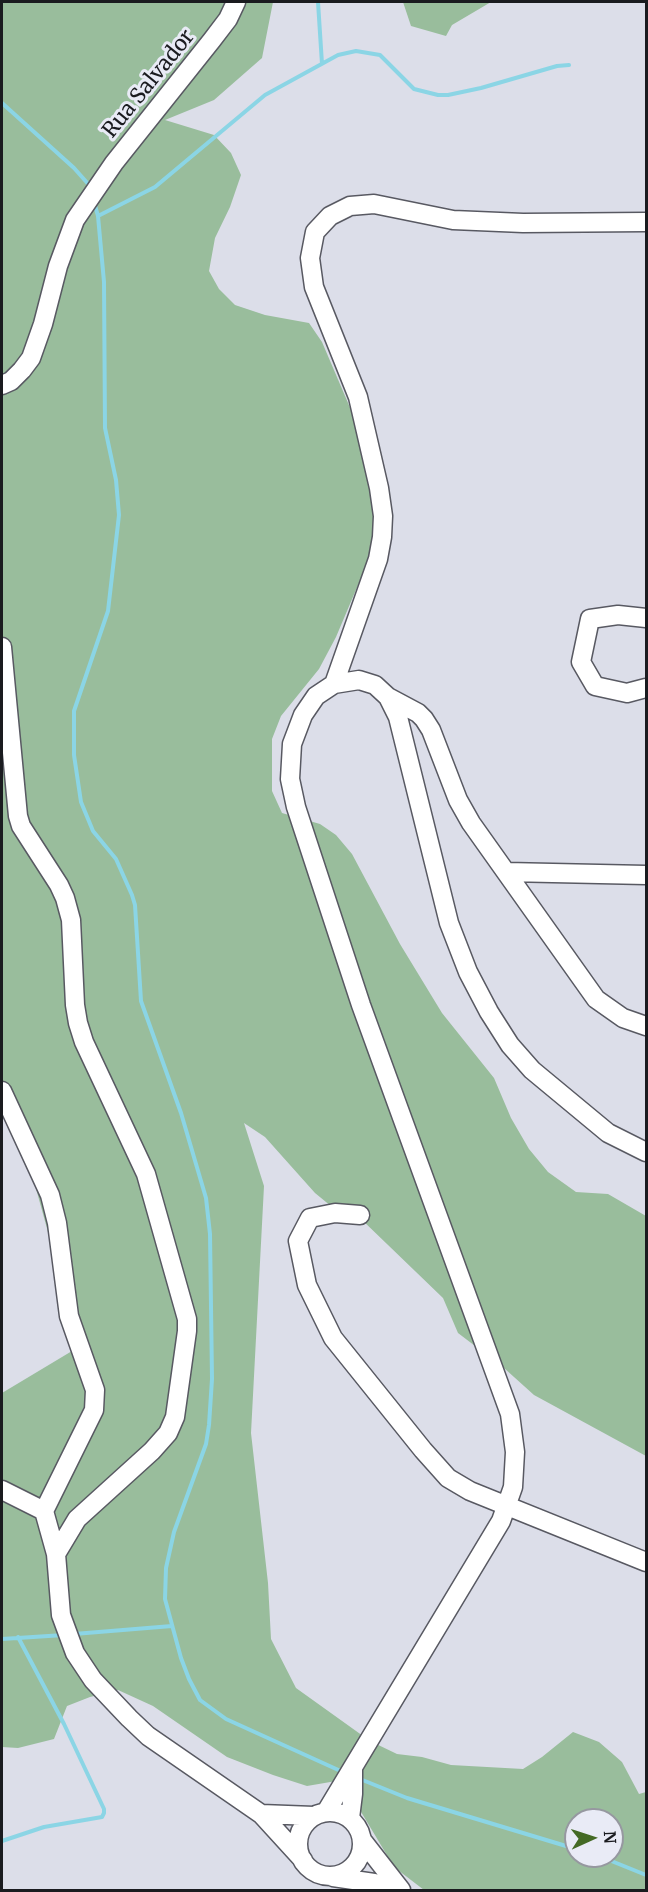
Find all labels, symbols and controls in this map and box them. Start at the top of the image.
street label: Rua Salvador [98,25,200,143]
north arrow [564,1808,624,1868]
text: N [600,1830,620,1844]

